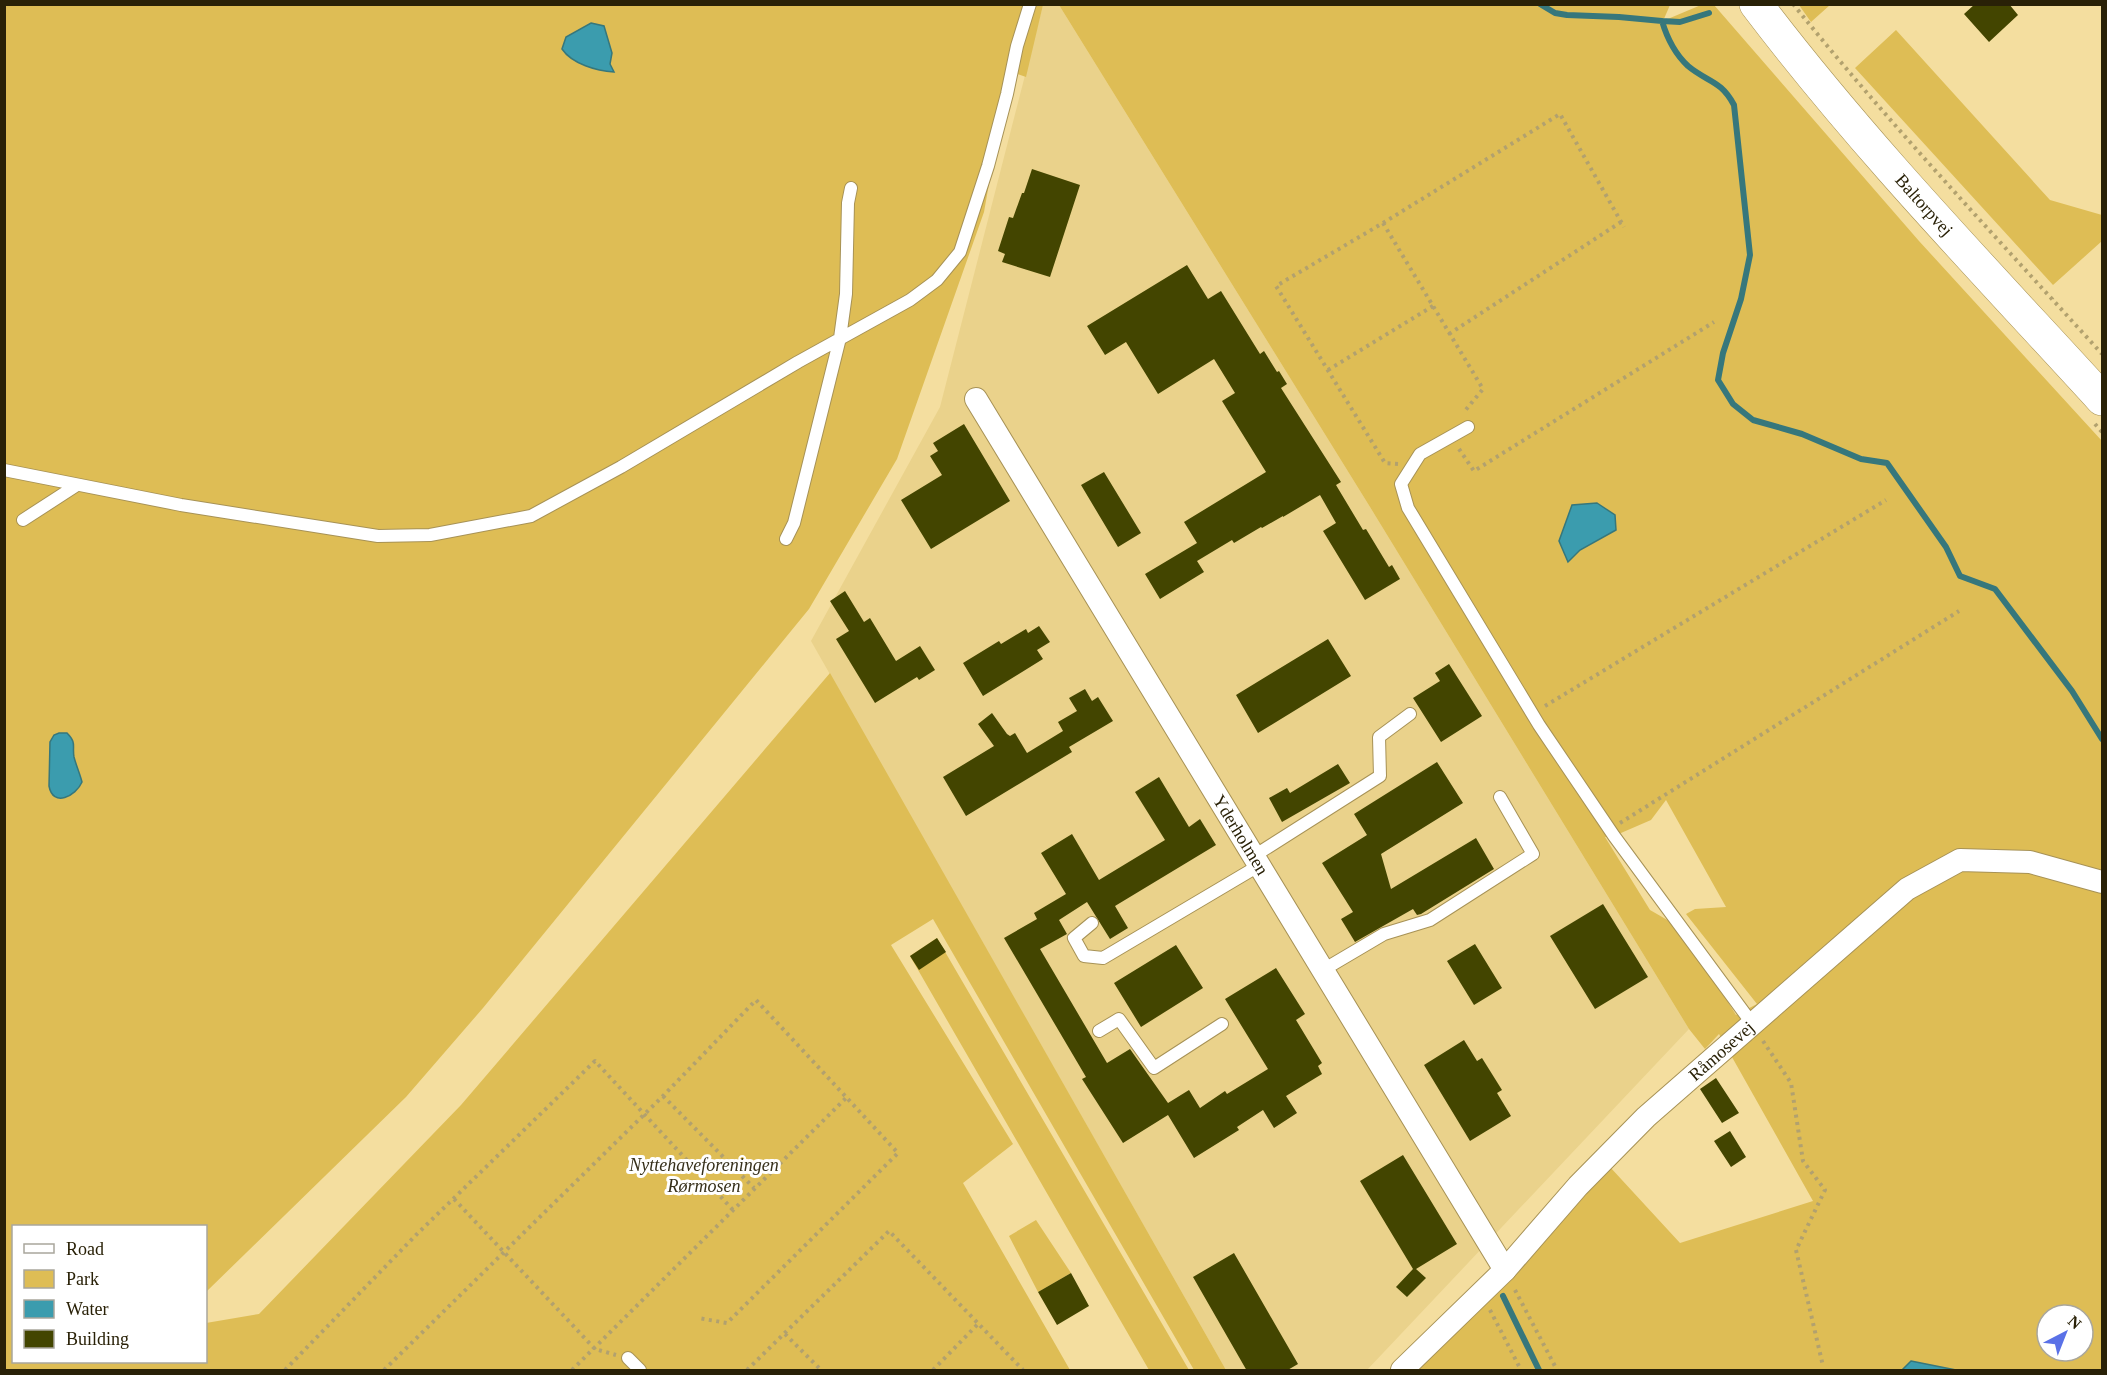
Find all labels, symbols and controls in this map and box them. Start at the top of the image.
street label: Baltorpvej [1891,170,1957,240]
street label: Yderholmen [1209,791,1273,879]
street label: Råmosevej [1685,1017,1758,1085]
park label: Nyttehaveforeningen Rørmosen [628,1155,779,1196]
legend [12,1225,207,1363]
text: Road [66,1239,104,1259]
text: Park [66,1269,99,1289]
text: Water [66,1299,109,1319]
north arrow [2035,1303,2095,1363]
text: N [2065,1312,2085,1333]
text: Building [66,1329,129,1349]

